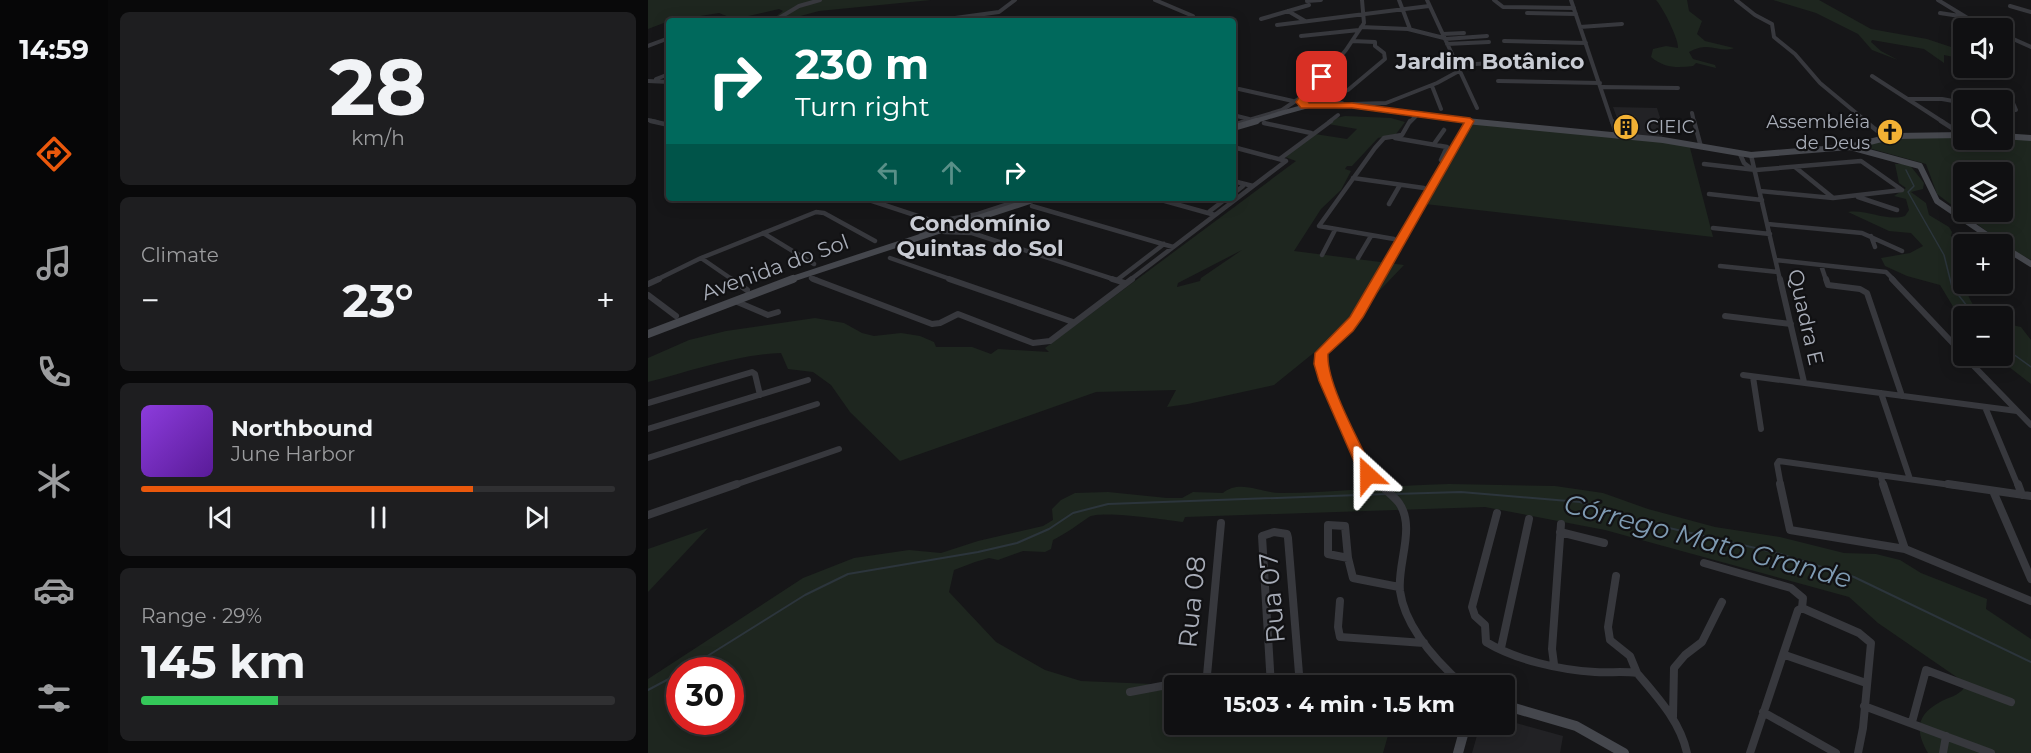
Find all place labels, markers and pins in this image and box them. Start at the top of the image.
pin [1296,51,1347,102]
place label: Assembléia de Deus [1766,111,1870,154]
building icon: CIEIC [1611,112,1641,142]
place label: CIEIC [1646,116,1695,138]
church icon: Assembléia de Deus [1875,117,1905,147]

